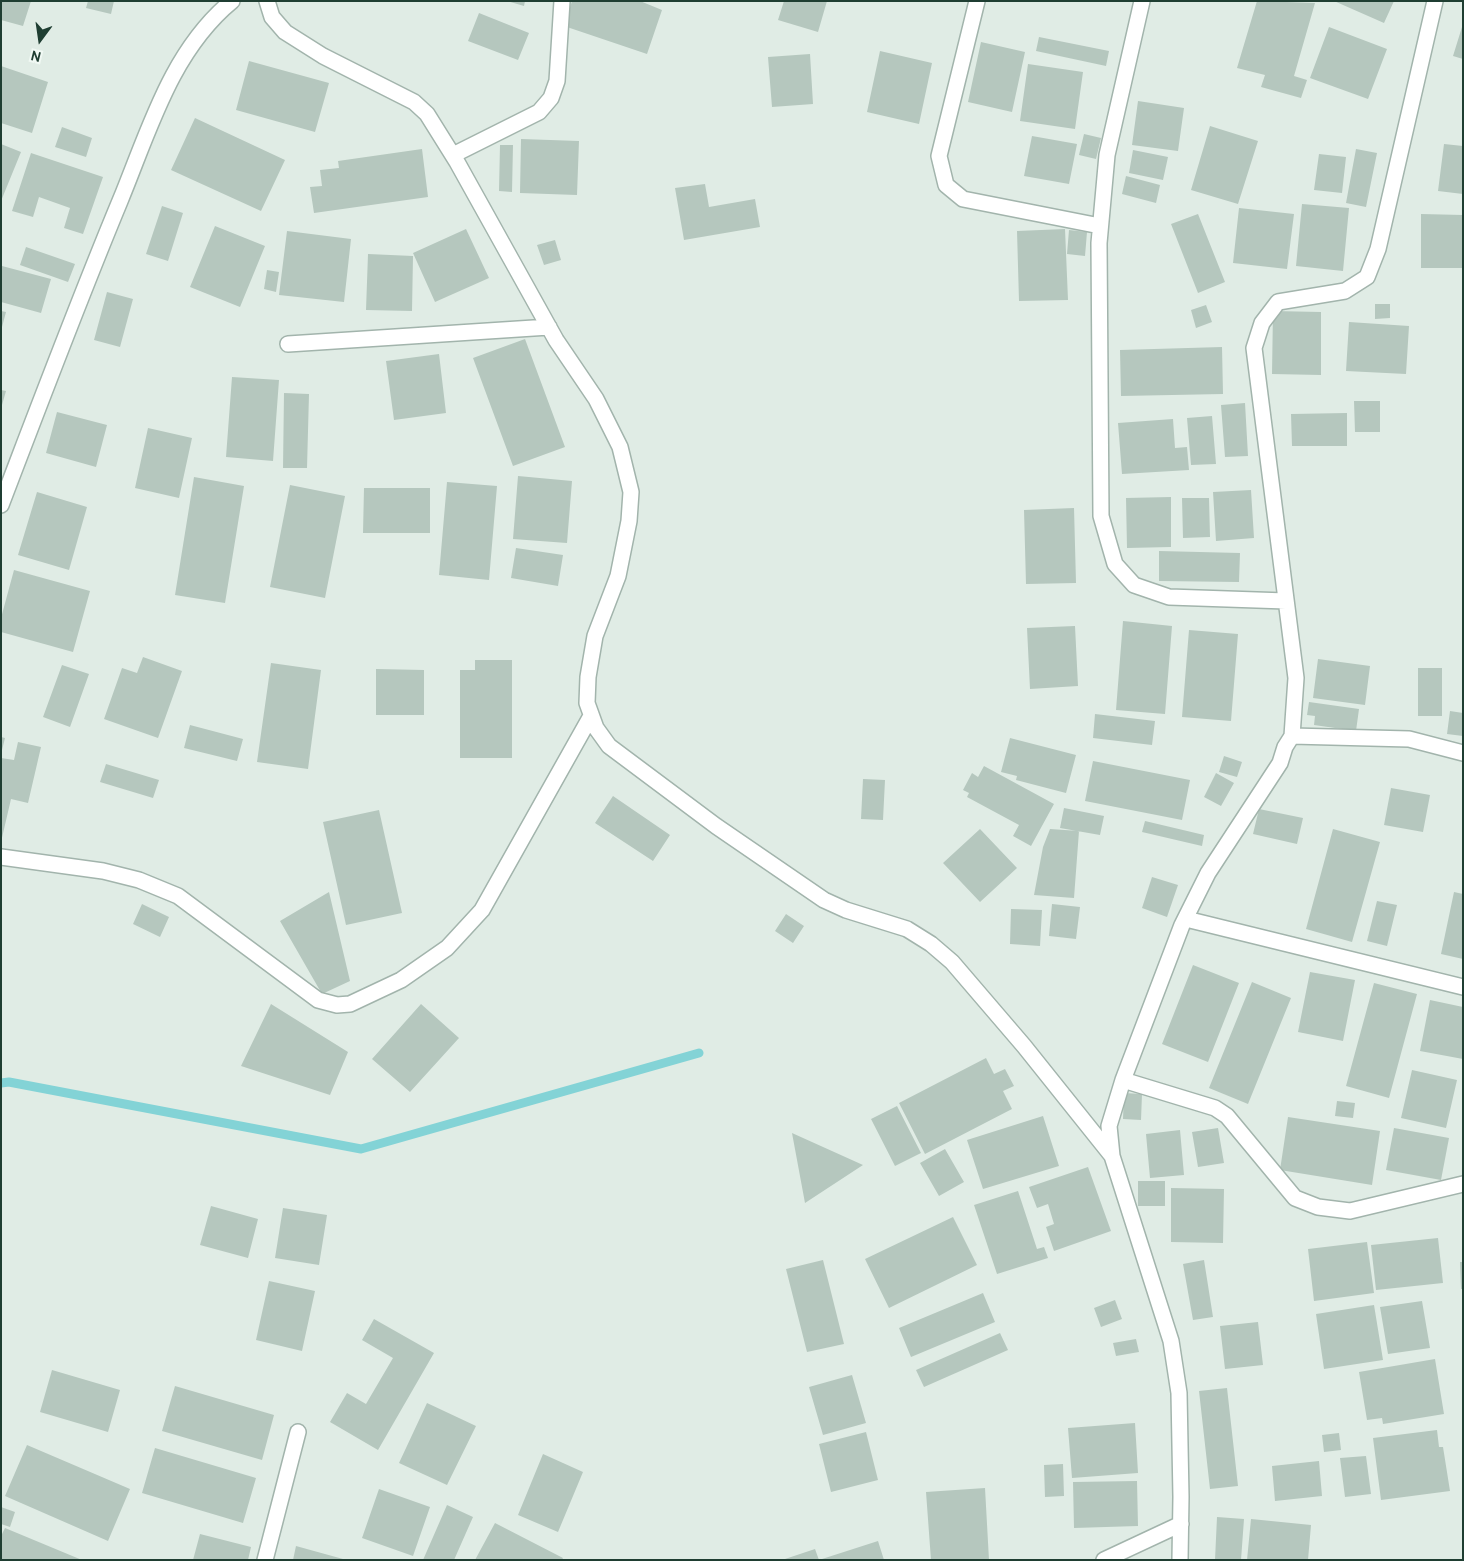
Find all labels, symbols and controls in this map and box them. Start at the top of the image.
north arrow [15,15,65,65]
text: N [29,46,43,65]

